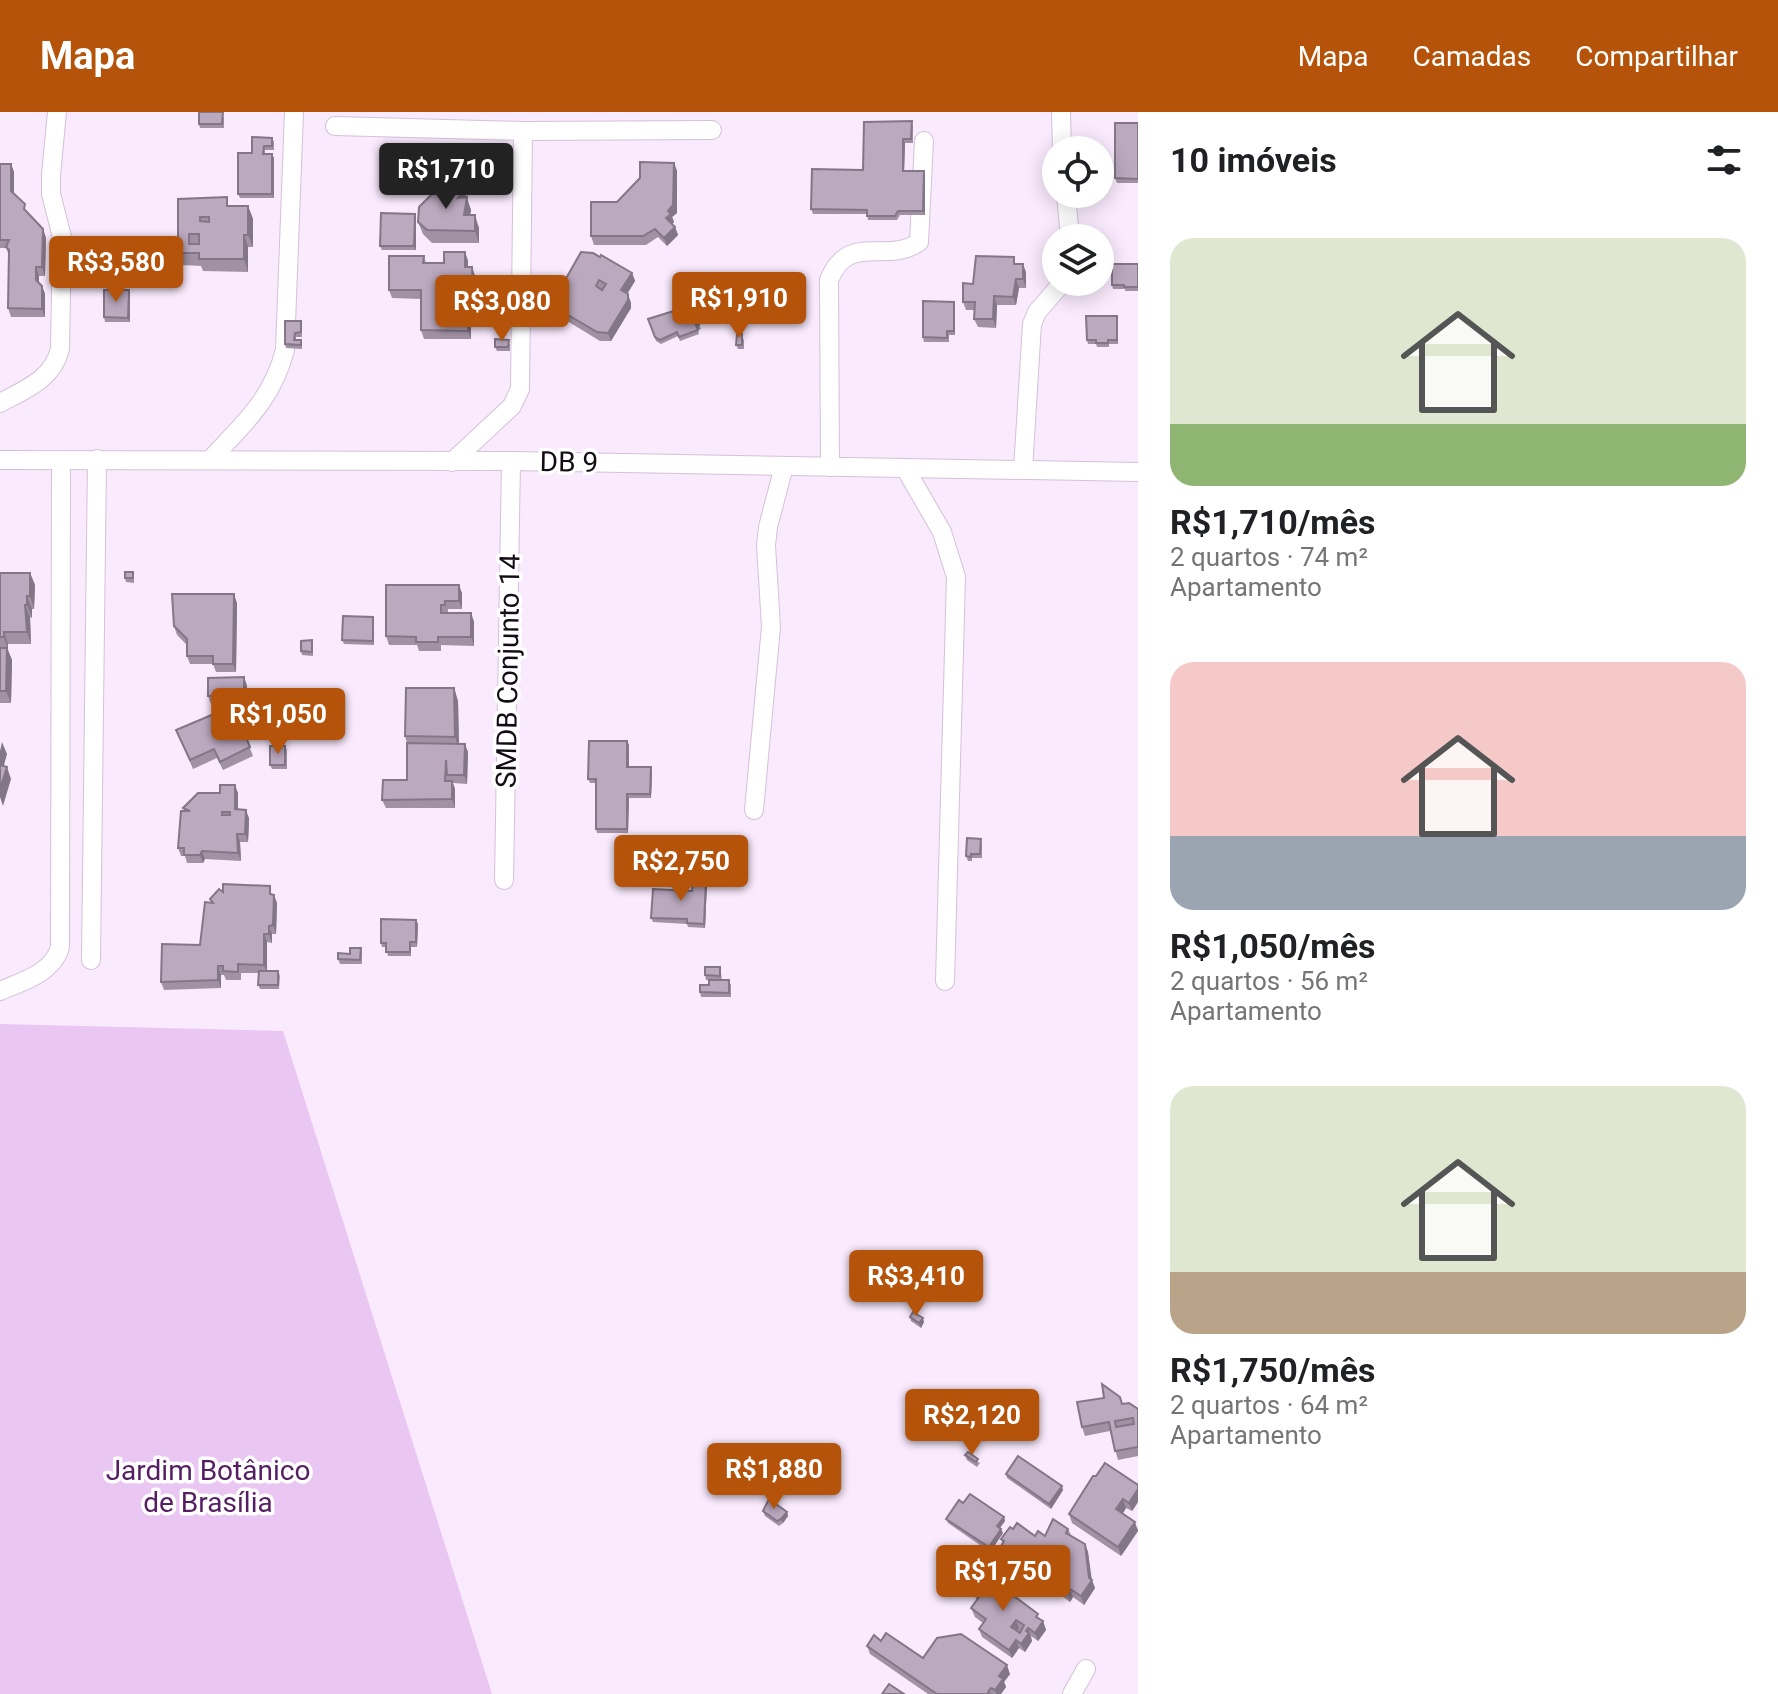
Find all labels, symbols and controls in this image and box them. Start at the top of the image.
text: Mapa [40,34,135,78]
text: Mapa [1298,40,1368,73]
text: Camadas [1412,40,1531,73]
text: Compartilhar [1575,40,1738,73]
map controls [1042,136,1114,296]
button: locate [1042,136,1114,208]
icon: filters [1702,138,1746,182]
text: 10 imóveis [1170,140,1337,180]
pin: R$1,710 [372,143,520,211]
text: R$1,710 [397,154,495,184]
button: layers [1042,224,1114,296]
pin: R$3,580 [42,236,190,304]
text: R$3,580 [67,247,165,277]
pin: R$1,910 [665,272,813,340]
pin: R$3,080 [428,275,576,343]
text: R$1,910 [690,283,788,313]
text: R$3,080 [453,286,551,316]
icon: home [1386,290,1530,434]
street label: DB 9 [539,445,599,479]
text: R$1,710/mês [1170,502,1376,542]
text: 2 quartos · 74 m² [1170,542,1368,572]
street label: SMDB Conjunto 14 [489,553,527,788]
text: Apartamento [1170,572,1322,602]
pin: R$1,050 [204,688,352,756]
text: R$1,050 [229,699,327,729]
icon: home [1386,714,1530,858]
pin: R$2,750 [607,835,755,903]
text: R$2,750 [632,846,730,876]
text: R$1,050/mês [1170,926,1376,966]
text: 2 quartos · 56 m² [1170,966,1368,996]
text: Apartamento [1170,996,1322,1026]
icon: home [1386,1138,1530,1282]
pin: R$3,410 [842,1250,990,1318]
text: R$3,410 [867,1261,965,1291]
text: R$1,750/mês [1170,1350,1376,1390]
pin: R$2,120 [898,1389,1046,1457]
text: 2 quartos · 64 m² [1170,1390,1368,1420]
text: R$2,120 [923,1400,1021,1430]
text: Apartamento [1170,1420,1322,1450]
pin: R$1,880 [700,1443,848,1511]
park label: Jardim Botânico de Brasília [106,1454,310,1519]
text: R$1,880 [725,1454,823,1484]
pin: R$1,750 [929,1545,1077,1613]
text: R$1,750 [954,1556,1052,1586]

